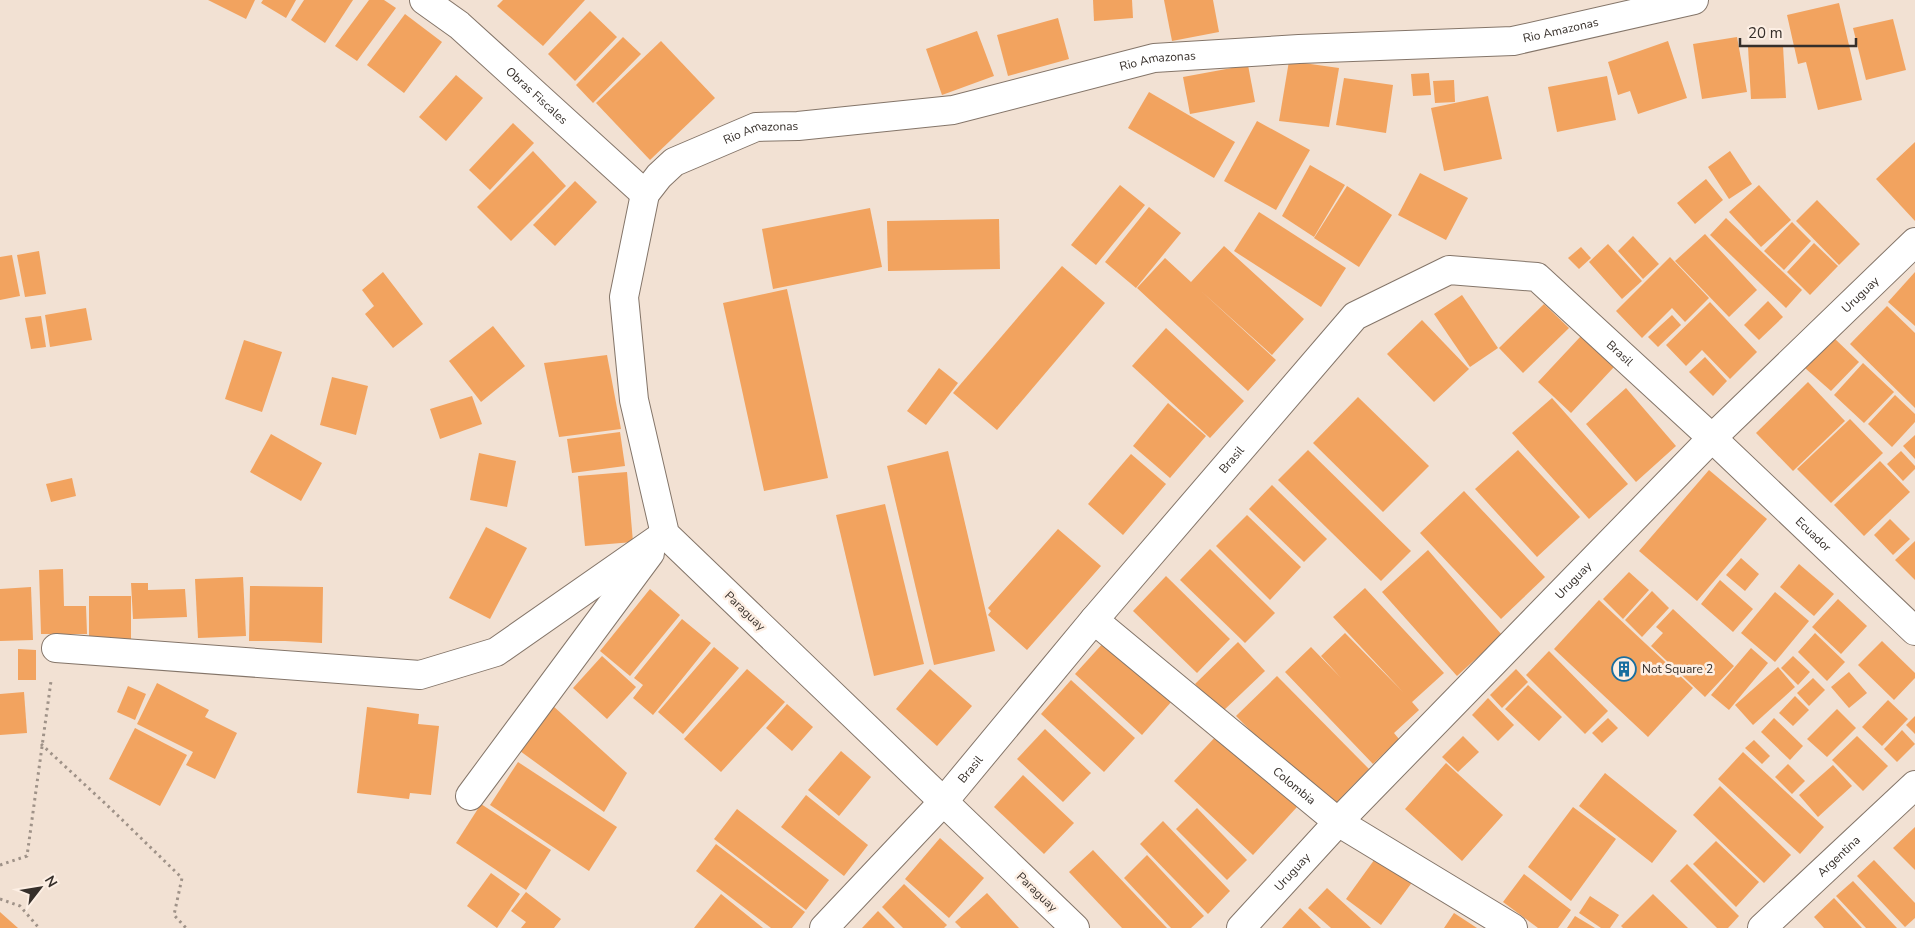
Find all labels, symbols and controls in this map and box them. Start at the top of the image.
street label: Rio Amazonas [1521,14,1600,47]
scale bar [1740,15,1856,47]
text: 20 m [1748,23,1783,43]
street label: Rio Amazonas [1118,47,1196,75]
street label: Obras Fiscales [502,63,571,128]
street label: Rio Amazonas [721,118,799,148]
street label: Uruguay [1838,272,1883,316]
street label: Brasil [1603,337,1637,370]
street label: Brasil [1215,442,1248,477]
street label: Ecuador [1792,514,1835,556]
street label: Uruguay [1552,558,1596,602]
street label: Paraguay [721,588,769,635]
building icon: Not Square 2 [1611,656,1637,682]
place label: Not Square 2 [1642,661,1713,677]
street label: Brasil [954,752,987,786]
street label: Colombia [1270,763,1319,808]
street label: Argentina [1814,832,1864,880]
street label: Uruguay [1271,849,1314,894]
north arrow [15,863,65,913]
street label: Paraguay [1013,869,1061,916]
text: N [40,872,62,891]

